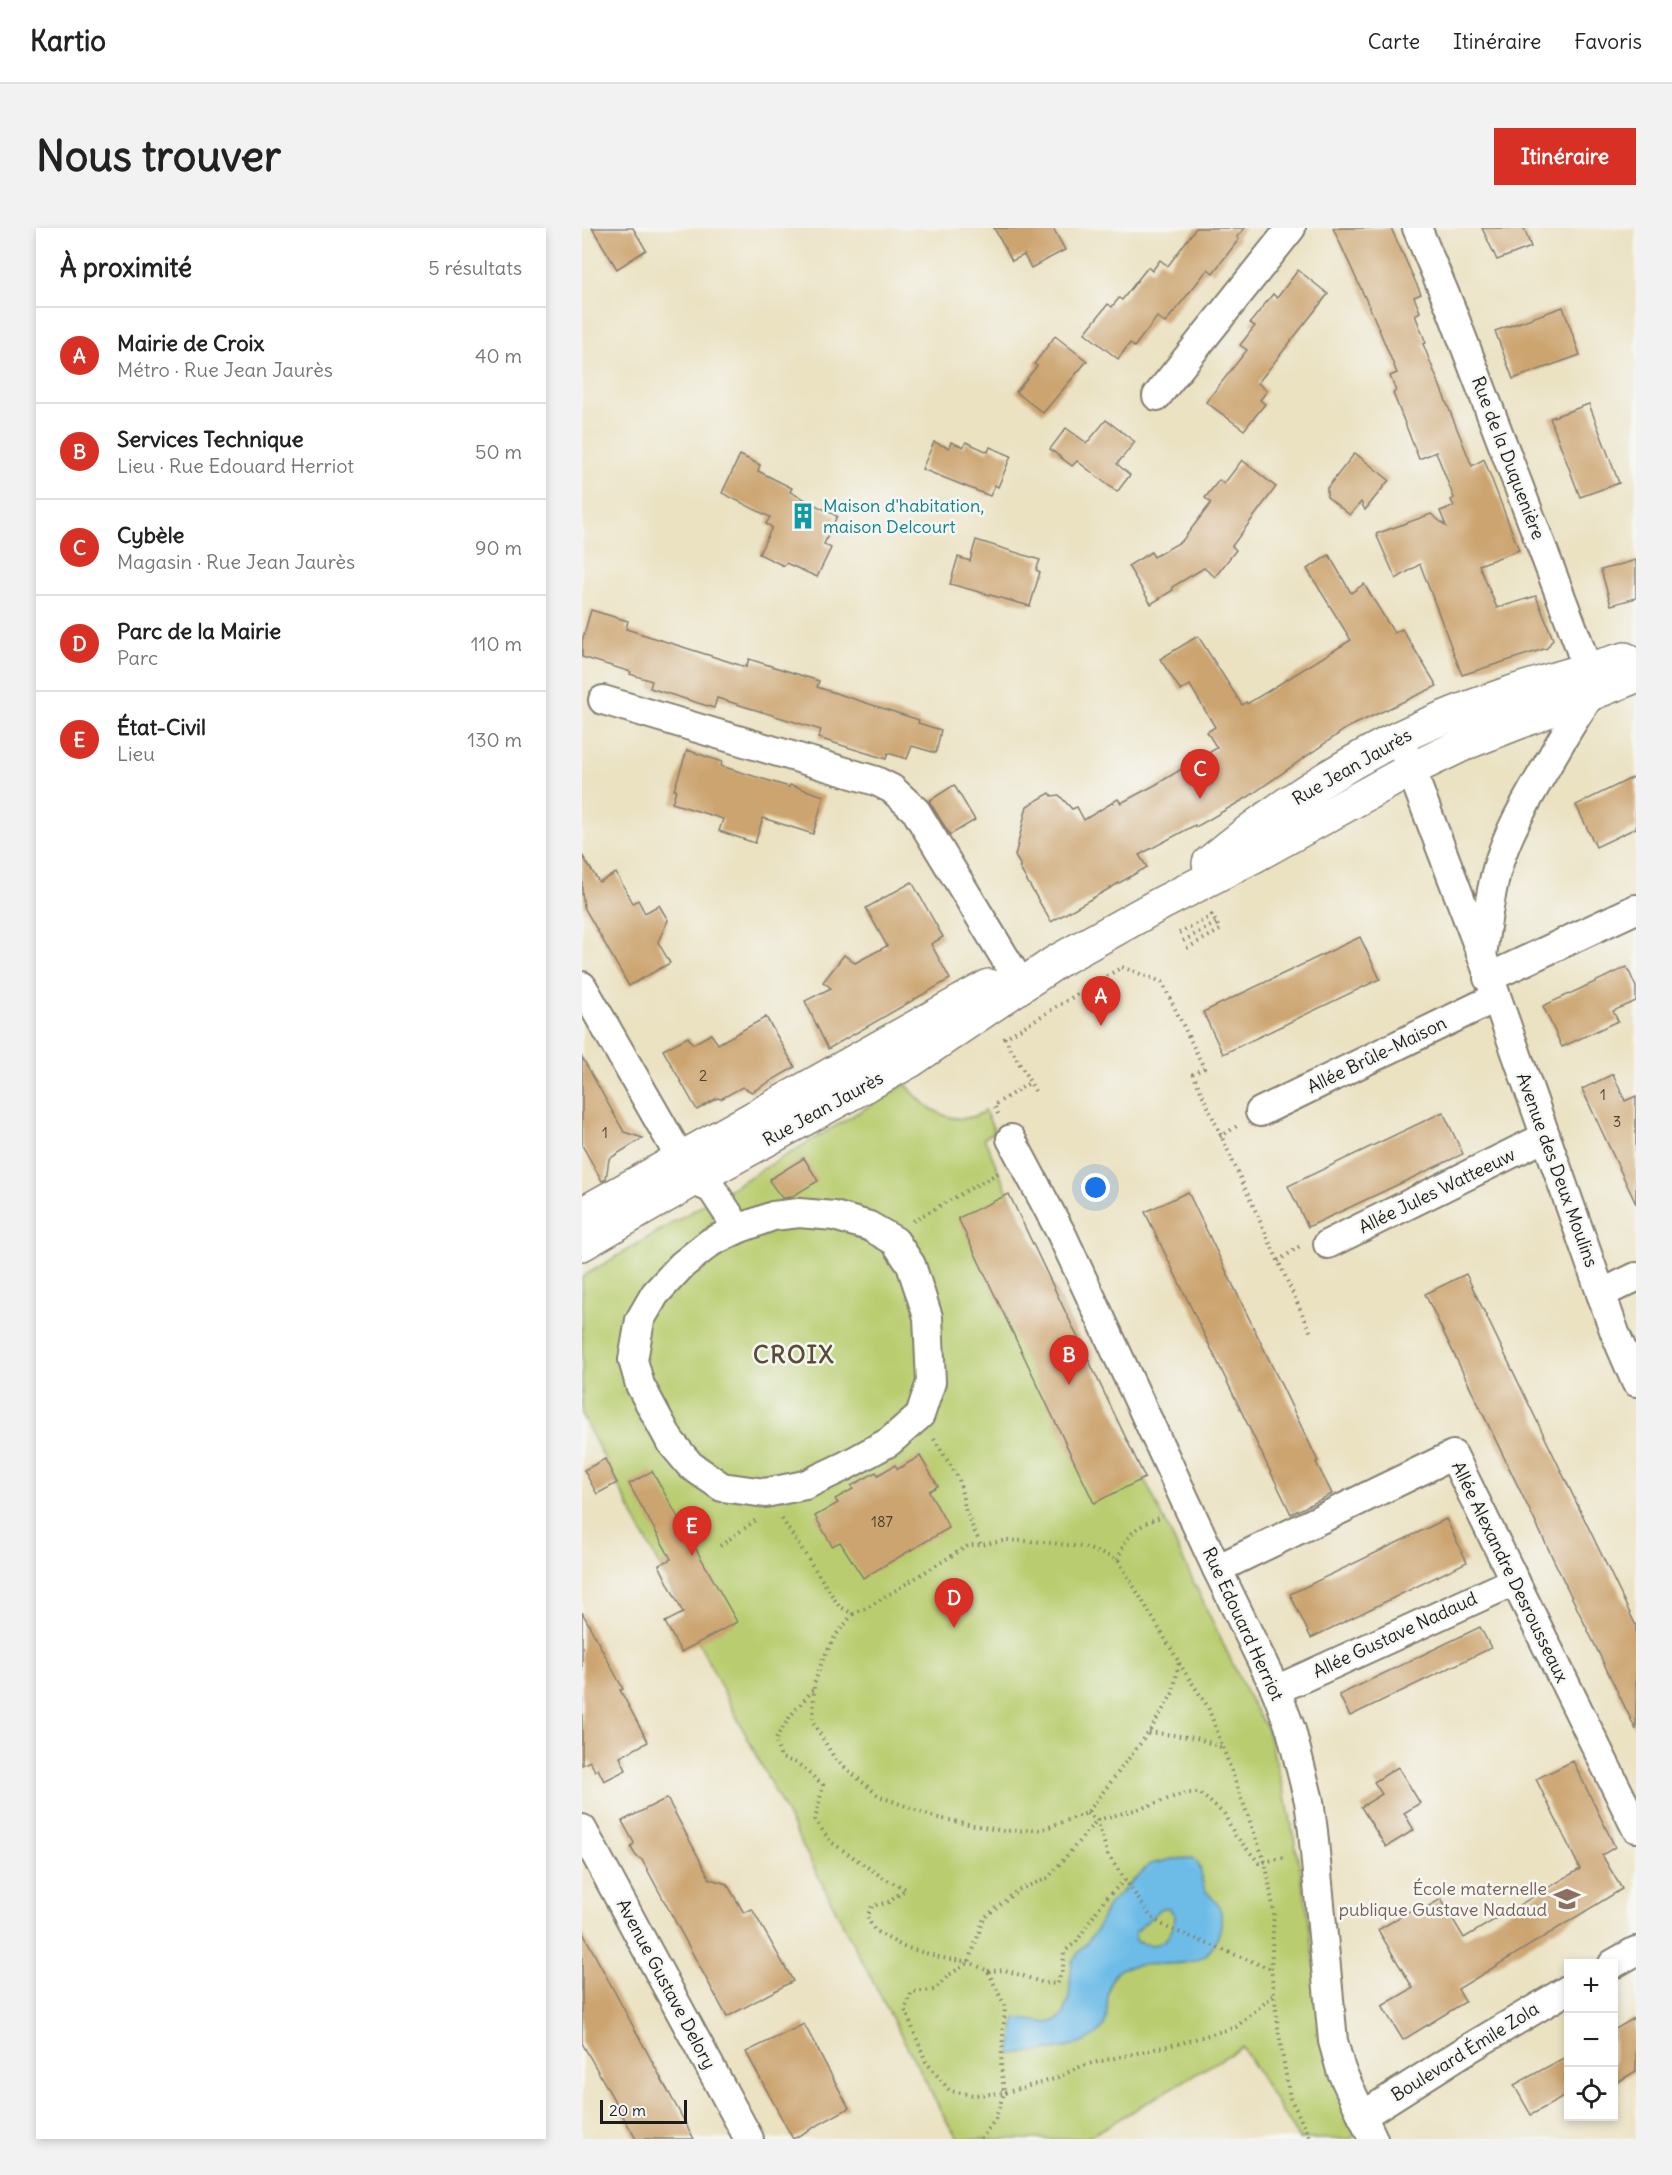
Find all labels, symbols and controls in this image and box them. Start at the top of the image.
text: Kartio [30,23,106,59]
text: Carte [1368,28,1420,55]
text: Itinéraire [1453,28,1541,55]
text: Favoris [1574,28,1642,55]
button: Itinéraire [1494,128,1636,185]
text: Nous trouver [36,130,281,182]
text: À proximité [60,251,192,284]
text: 5 résultats [428,255,522,280]
text: Mairie de Croix [117,329,264,357]
text: A [73,343,86,368]
text: 40 m [475,343,522,368]
text: Métro · Rue Jean Jaurès [117,357,333,382]
street label: Rue de la Duquenière [1467,373,1550,543]
text: Services Technique [117,425,304,453]
text: B [73,439,86,464]
text: 50 m [475,439,522,464]
text: Lieu · Rue Edouard Herriot [117,453,354,478]
place label: Maison d'habitation, maison Delcourt [823,494,984,538]
building icon: Maison d'habitation, maison Delcourt [788,501,818,531]
text: Cybèle [117,521,184,549]
text: C [73,535,86,560]
text: 90 m [475,535,522,560]
text: Magasin · Rue Jean Jaurès [117,549,355,574]
text: Parc de la Mairie [117,617,281,645]
text: D [72,631,87,656]
text: 110 m [471,631,522,656]
text: Parc [117,645,158,670]
text: État-Civil [117,713,206,741]
street label: Rue Jean Jaurès [1288,723,1416,810]
text: E [74,727,85,752]
text: 130 m [467,727,522,752]
text: Lieu [117,741,155,766]
pin: C [1180,750,1220,799]
pin: A [1082,976,1120,1026]
street label: Allée Brûle-Maison [1303,1011,1450,1098]
house number: 2 [699,1066,707,1085]
street label: Rue Jean Jaurès [759,1066,887,1151]
street label: Avenue des Deux Moulins [1512,1069,1603,1270]
house number: 1 [1600,1085,1606,1104]
house number: 3 [1613,1112,1621,1131]
house number: 1 [602,1123,608,1142]
street label: Allée Jules Watteeuw [1355,1143,1519,1238]
your location [1081,1173,1110,1202]
pin: B [1050,1336,1088,1385]
district label: CROIX [753,1339,835,1369]
street label: Allée Alexandre Desrousseaux [1447,1457,1574,1686]
pin: E [672,1506,712,1556]
house number: 187 [871,1512,893,1531]
street label: Rue Edouard Herriot [1198,1543,1289,1704]
pin: D [934,1578,974,1628]
street label: Allée Gustave Nadaud [1309,1586,1481,1683]
place label: École maternelle publique Gustave Nadaud [1339,1877,1547,1921]
school or university icon: École maternelle publique Gustave Nadaud [1552,1884,1582,1914]
street label: Avenue Gustave Delory [612,1895,721,2073]
map controls [1564,1959,1618,2121]
button: + [1564,1959,1618,2013]
street label: Boulevard Émile Zola [1387,1997,1543,2106]
button: − [1564,2013,1618,2067]
button: locate [1564,2067,1618,2121]
scale bar [600,2097,687,2124]
text: 20 m [609,2100,646,2120]

